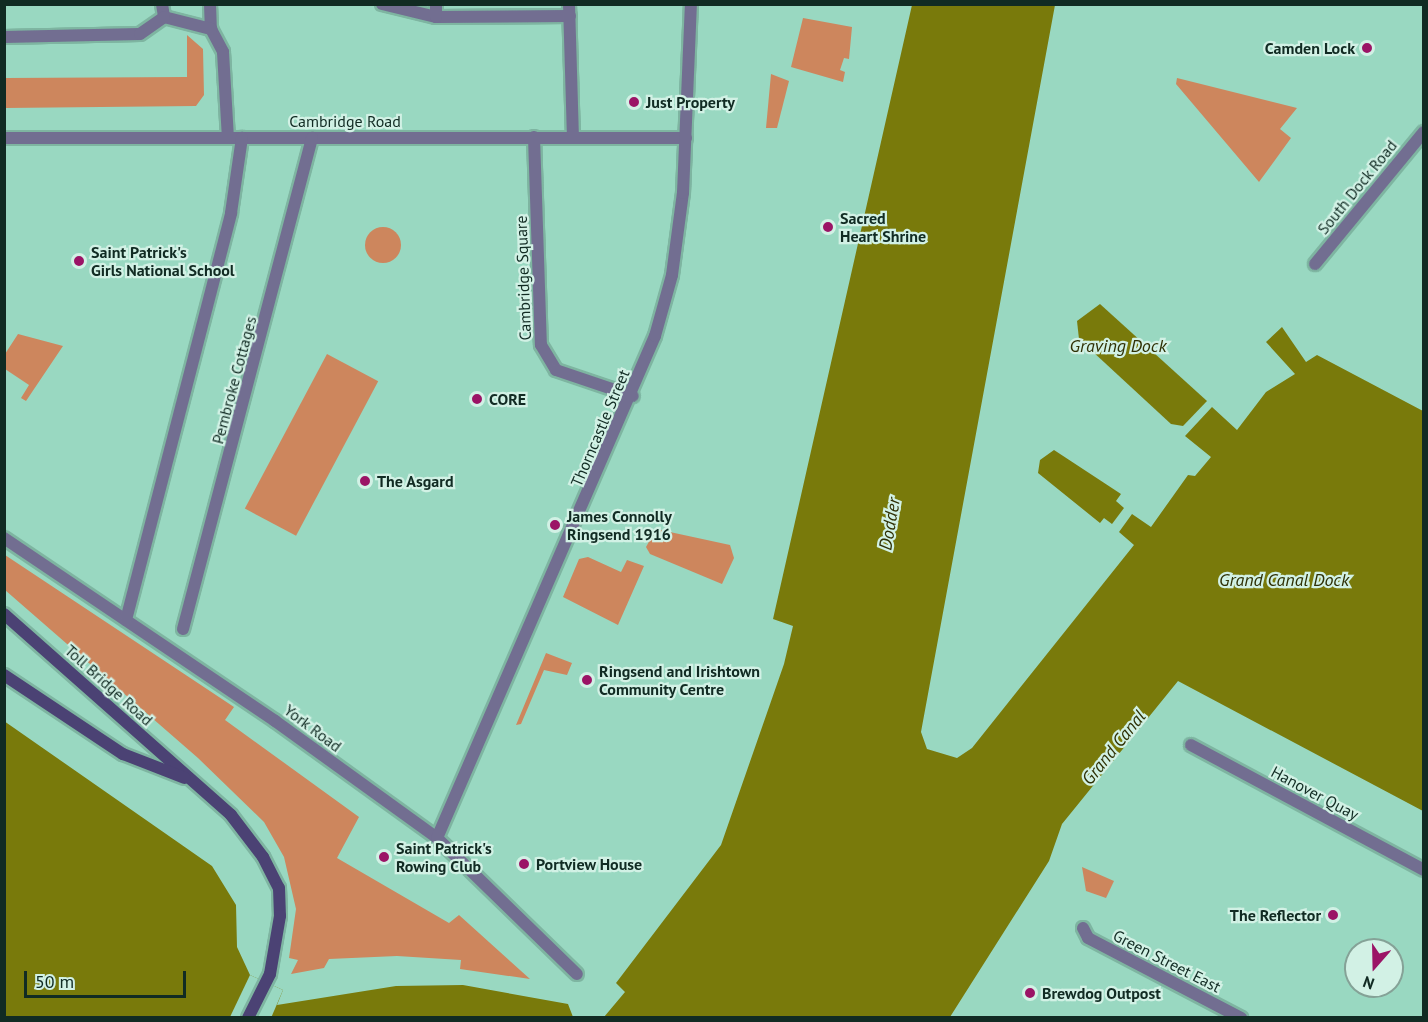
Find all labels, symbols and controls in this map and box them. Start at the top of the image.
place label: Camden Lock [1265,38,1355,58]
marker: Camden Lock [1360,41,1374,55]
place label: Just Property [646,92,735,112]
marker: Just Property [627,95,641,109]
street label: Cambridge Road [289,111,401,131]
street label: South Dock Road [1313,136,1401,238]
place label: Sacred Heart Shrine [840,208,926,246]
street label: Cambridge Square [511,215,535,341]
marker: Sacred Heart Shrine [821,220,835,234]
place label: Saint Patrick's Girls National School [91,242,235,280]
marker: Saint Patrick's Girls National School [72,254,86,268]
street label: Pembroke Cottages [208,314,260,446]
water label: Graving Dock [1070,335,1166,357]
street label: Thorncastle Street [567,366,633,490]
place label: CORE [489,389,526,409]
marker: CORE [470,392,484,406]
place label: The Asgard [377,471,454,491]
marker: The Asgard [358,474,372,488]
water label: Dodder [875,496,905,552]
place label: James Connolly Ringsend 1916 [567,506,672,544]
marker: James Connolly Ringsend 1916 [548,518,562,532]
water label: Grand Canal Dock [1219,569,1349,591]
street label: Toll Bridge Road [61,641,157,729]
place label: Ringsend and Irishtown Community Centre [599,661,760,699]
marker: Ringsend and Irishtown Community Centre [580,673,594,687]
street label: York Road [280,700,346,756]
water label: Grand Canal [1077,706,1151,790]
street label: Hanover Quay [1268,762,1362,824]
place label: Saint Patrick's Rowing Club [396,838,492,876]
marker: Saint Patrick's Rowing Club [377,850,391,864]
place label: Portview House [536,854,643,874]
marker: Portview House [517,857,531,871]
place label: The Reflector [1230,905,1321,925]
marker: The Reflector [1326,908,1340,922]
street label: Green Street East [1110,926,1224,996]
north arrow [1344,938,1404,998]
scale bar [27,959,189,997]
text: 50 m [35,970,74,993]
text: N [1360,972,1377,994]
place label: Brewdog Outpost [1042,983,1161,1003]
marker: Brewdog Outpost [1023,986,1037,1000]

